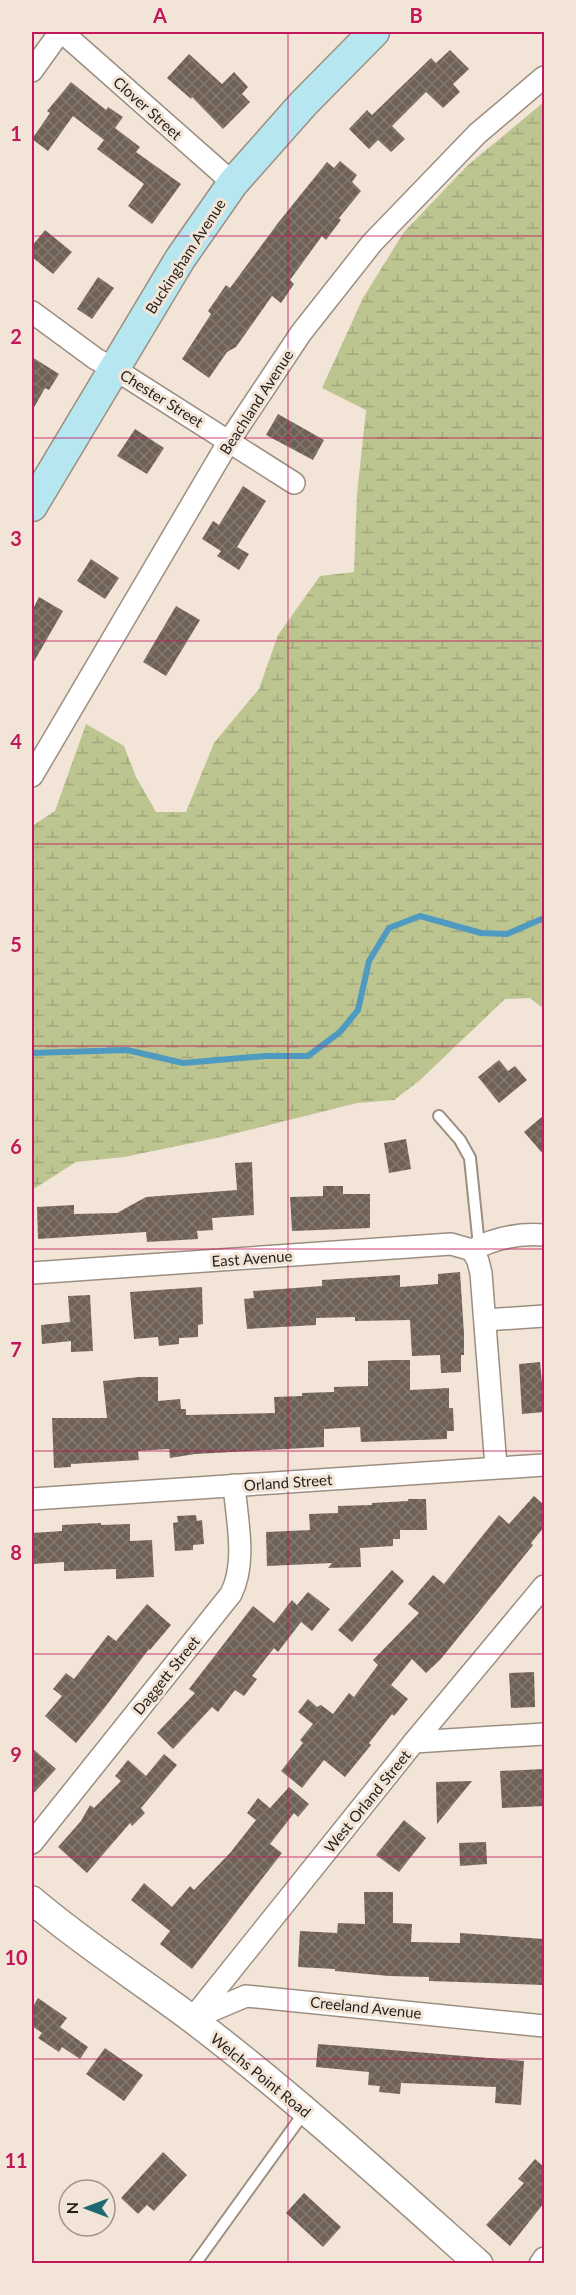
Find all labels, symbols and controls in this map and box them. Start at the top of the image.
text: A [152,3,167,27]
text: B [409,3,423,27]
street label: Clover Street [110,73,186,144]
text: 1 [10,121,22,145]
street label: Buckingham Avenue [141,195,229,317]
text: 2 [10,324,22,348]
street label: Beachland Avenue [215,346,297,458]
street label: Chester Street [117,365,207,431]
text: 3 [10,526,22,550]
text: 4 [10,729,22,753]
text: 5 [10,932,22,956]
text: 6 [10,1134,22,1158]
street label: East Avenue [211,1246,293,1270]
text: 7 [10,1337,22,1361]
street label: Orland Street [243,1470,333,1494]
text: 8 [10,1540,22,1564]
street label: Daggett Street [129,1632,203,1718]
text: 9 [10,1742,22,1766]
street label: West Orland Street [320,1746,414,1856]
text: 10 [4,1945,28,1969]
street label: Creeland Avenue [309,1992,423,2022]
street label: Welchs Point Road [207,2029,315,2121]
text: 11 [4,2148,28,2172]
north arrow [57,2178,117,2238]
text: N [62,2202,81,2214]

